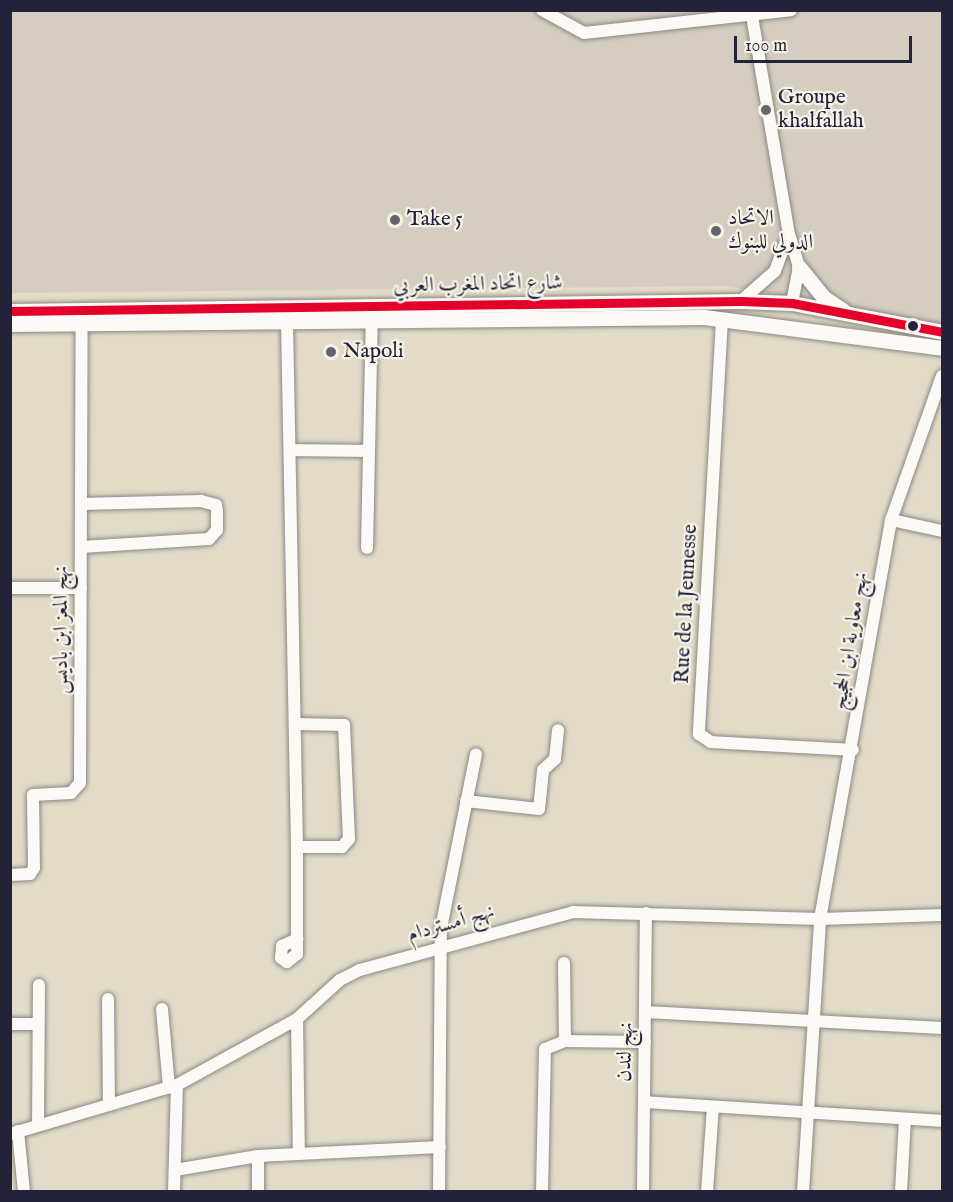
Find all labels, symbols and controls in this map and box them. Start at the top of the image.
scale bar [737,24,916,62]
text: 100 m [745,35,787,58]
place label: Groupe khalfallah [778,85,864,135]
marker: Groupe khalfallah [759,103,773,117]
place label: الاتحاد الدولي للبنوك [728,206,813,256]
place label: Take 5 [407,207,463,233]
marker: Take 5 [388,213,402,227]
marker: الاتحاد الدولي للبنوك [709,224,723,238]
street label: شارع اتحاد المغرب العربي [393,271,563,299]
unlabelled marker [907,320,919,332]
place label: Napoli [343,339,404,365]
marker: Napoli [324,345,338,359]
street label: Rue de la Jeunesse [670,524,704,684]
street label: نهج المعز ابن باديس [49,566,75,694]
street label: نهج معاوية ابن الحجيج [828,570,874,712]
street label: نهج أمستردام [405,900,497,948]
street label: نهج لندن [612,1022,640,1082]

